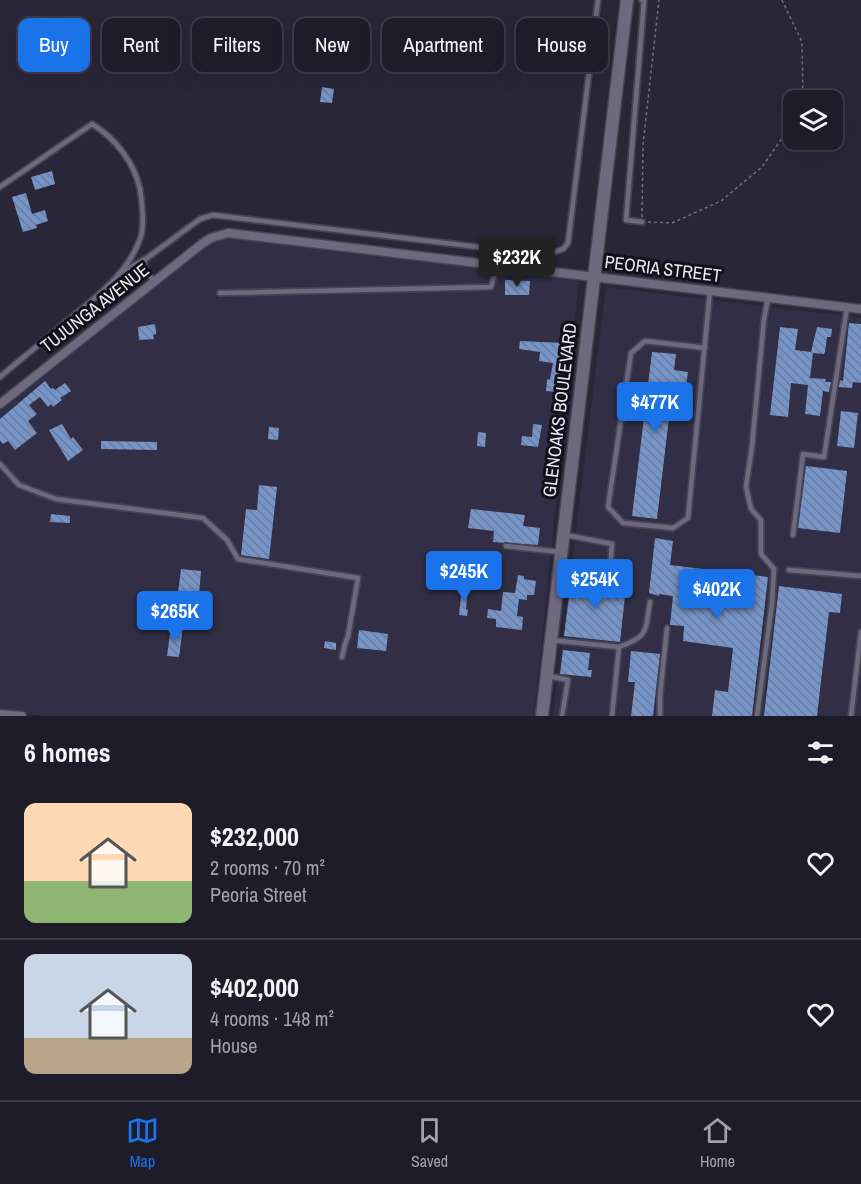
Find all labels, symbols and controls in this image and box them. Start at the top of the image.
chip: Buy [18,18,90,72]
chip: Rent [102,18,180,72]
chip: Filters [192,18,282,72]
chip: New [294,18,370,72]
chip: Apartment [382,18,504,72]
chip: House [516,18,608,72]
map controls [783,90,843,150]
button: layers [783,90,843,150]
pin: $232K [475,237,559,288]
text: $232K [493,243,541,270]
street label: PEORIA STREET [603,249,723,288]
street label: TUJUNGA AVENUE [35,257,154,358]
street label: GLENOAKS BOULEVARD [536,321,583,498]
pin: $477K [613,382,697,433]
text: $477K [631,388,679,415]
pin: $245K [422,551,506,602]
text: $245K [440,557,488,584]
pin: $254K [553,559,637,610]
text: $254K [571,565,619,592]
pin: $402K [675,569,759,620]
text: $402K [693,575,741,602]
pin: $265K [133,591,217,642]
text: $265K [151,597,199,624]
text: 6 homes [24,735,111,770]
icon: filters [804,736,837,769]
text: $232,000 [210,819,299,854]
icon: home [72,827,144,899]
icon: heart [804,847,837,880]
text: 2 rooms · 70 m² [210,854,325,881]
text: Peoria Street [210,881,307,908]
text: $402,000 [210,970,299,1005]
icon: home [72,978,144,1050]
icon: heart [804,998,837,1031]
text: 4 rooms · 148 m² [210,1005,334,1032]
text: House [210,1032,257,1059]
tab: Map [126,1114,159,1172]
tab: Saved [411,1114,448,1172]
tab: Home [700,1114,735,1172]

